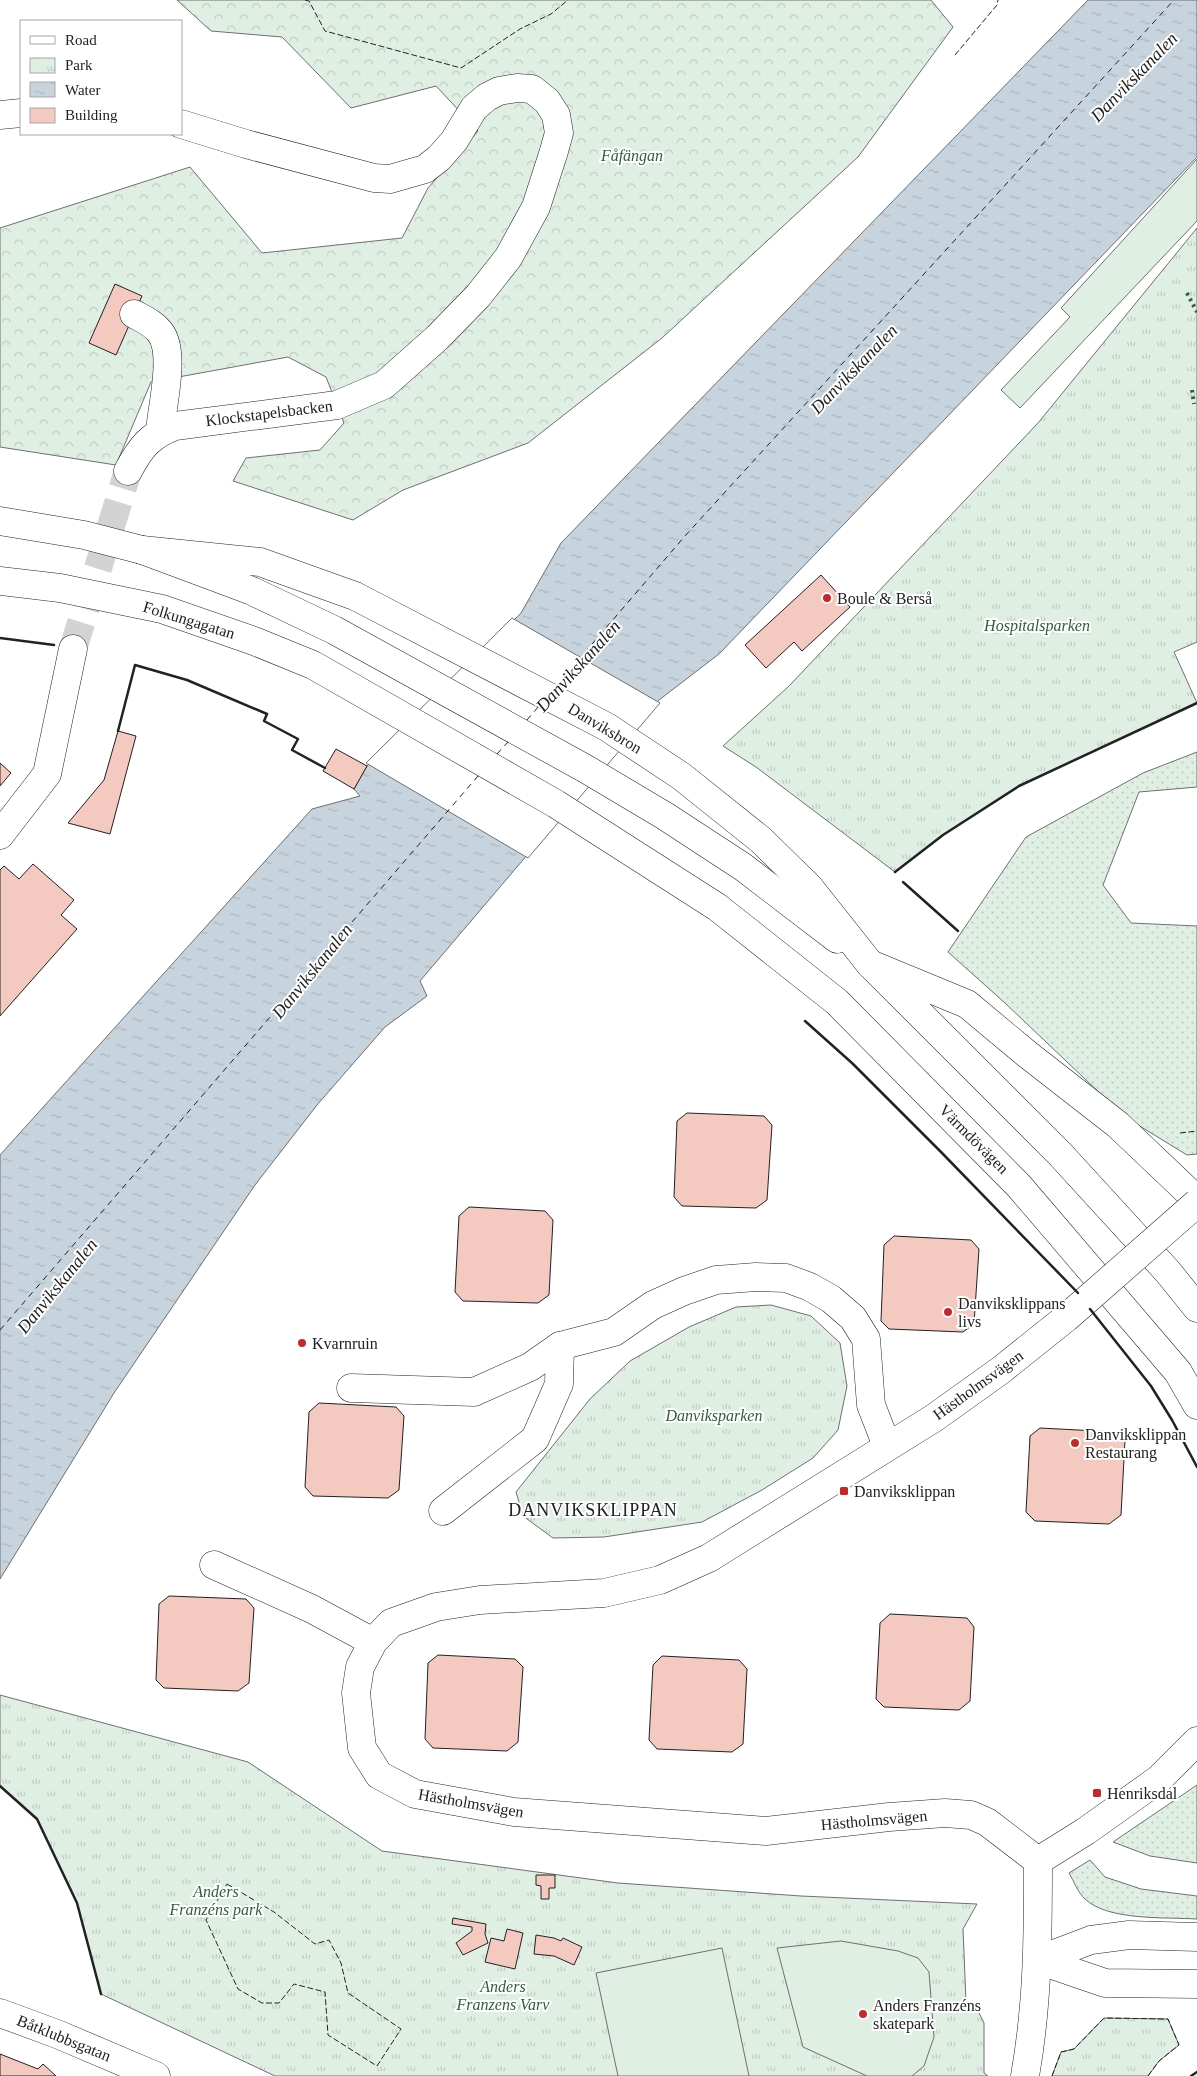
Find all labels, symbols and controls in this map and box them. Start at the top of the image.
legend [20,20,182,135]
water label: Danvikskanalen [1086,28,1181,126]
text: Road [65,32,97,48]
text: Park [65,57,93,73]
text: Water [65,82,100,98]
text: Building [65,107,118,123]
park label: Fåfängan [600,147,663,165]
water label: Danvikskanalen [806,320,901,418]
street label: Klockstapelsbacken [204,397,334,430]
place label: Boule & Berså [837,590,932,607]
marker: Boule & Berså [821,592,833,604]
street label: Folkungagatan [141,598,237,643]
water label: Danvikskanalen [531,616,624,717]
park label: Hospitalsparken [983,617,1090,635]
street label: Danviksbron [565,699,645,757]
water label: Danvikskanalen [267,920,356,1023]
street label: Värmdövägen [935,1101,1012,1178]
water label: Danvikskanalen [12,1235,101,1338]
place label: Danviksklippans livs [958,1295,1066,1330]
marker: Danviksklippans livs [942,1306,954,1318]
place label: Kvarnruin [312,1335,378,1352]
marker: Kvarnruin [296,1337,308,1349]
street label: Hästholmsvägen [930,1347,1027,1424]
park label: Danviksparken [665,1407,762,1425]
place label: Danviksklippan Restaurang [1085,1426,1186,1462]
marker: Danviksklippan Restaurang [1069,1437,1081,1449]
place label: Danviksklippan [854,1483,955,1501]
marker: Danviksklippan [838,1485,850,1497]
district label: DANVIKSKLIPPAN [508,1500,678,1520]
street label: Hästholmsvägen [417,1785,525,1822]
place label: Henriksdal [1107,1785,1178,1802]
marker: Henriksdal [1091,1787,1103,1799]
street label: Hästholmsvägen [820,1807,928,1834]
park label: Anders Franzéns park [169,1883,263,1919]
park label: Anders Franzens Varv [456,1978,550,2013]
place label: Anders Franzéns skatepark [873,1997,981,2033]
marker: Anders Franzéns skatepark [857,2008,869,2020]
street label: Båtklubbsgatan [14,2011,113,2065]

